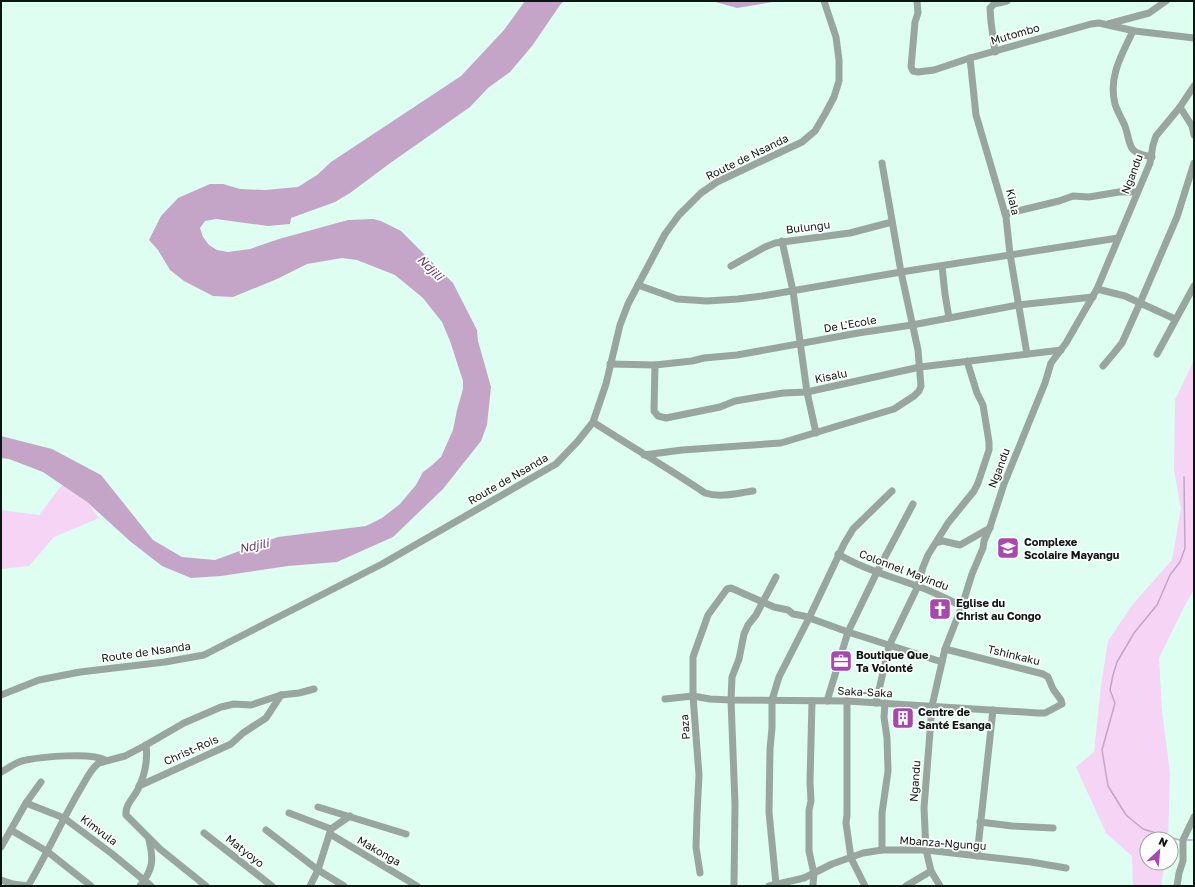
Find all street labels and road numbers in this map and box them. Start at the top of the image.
street label: Mutombo [989,20,1041,47]
street label: Route de Nsanda [703,131,790,182]
street label: Ngandu [1118,152,1145,196]
street label: Kiala [1004,187,1023,216]
street label: Bulungu [785,217,831,236]
street label: De L'Ecole [822,312,877,335]
street label: Kisalu [814,366,848,385]
street label: Ngandu [985,446,1012,490]
street label: Route de Nsanda [465,450,550,507]
street label: Colonnel Mayindu [857,546,951,593]
street label: Route de Nsanda [100,639,191,664]
street label: Tshinkaku [987,642,1042,667]
street label: Saka-Saka [837,684,893,699]
street label: Paza [677,714,692,740]
street label: Christ-Rois [161,732,220,767]
street label: Ngandu [907,760,922,802]
street label: Kimvula [78,812,120,848]
street label: Matyoyo [224,832,267,870]
street label: Makonga [355,833,403,868]
street label: Mbanza-Ngungu [899,833,987,852]

